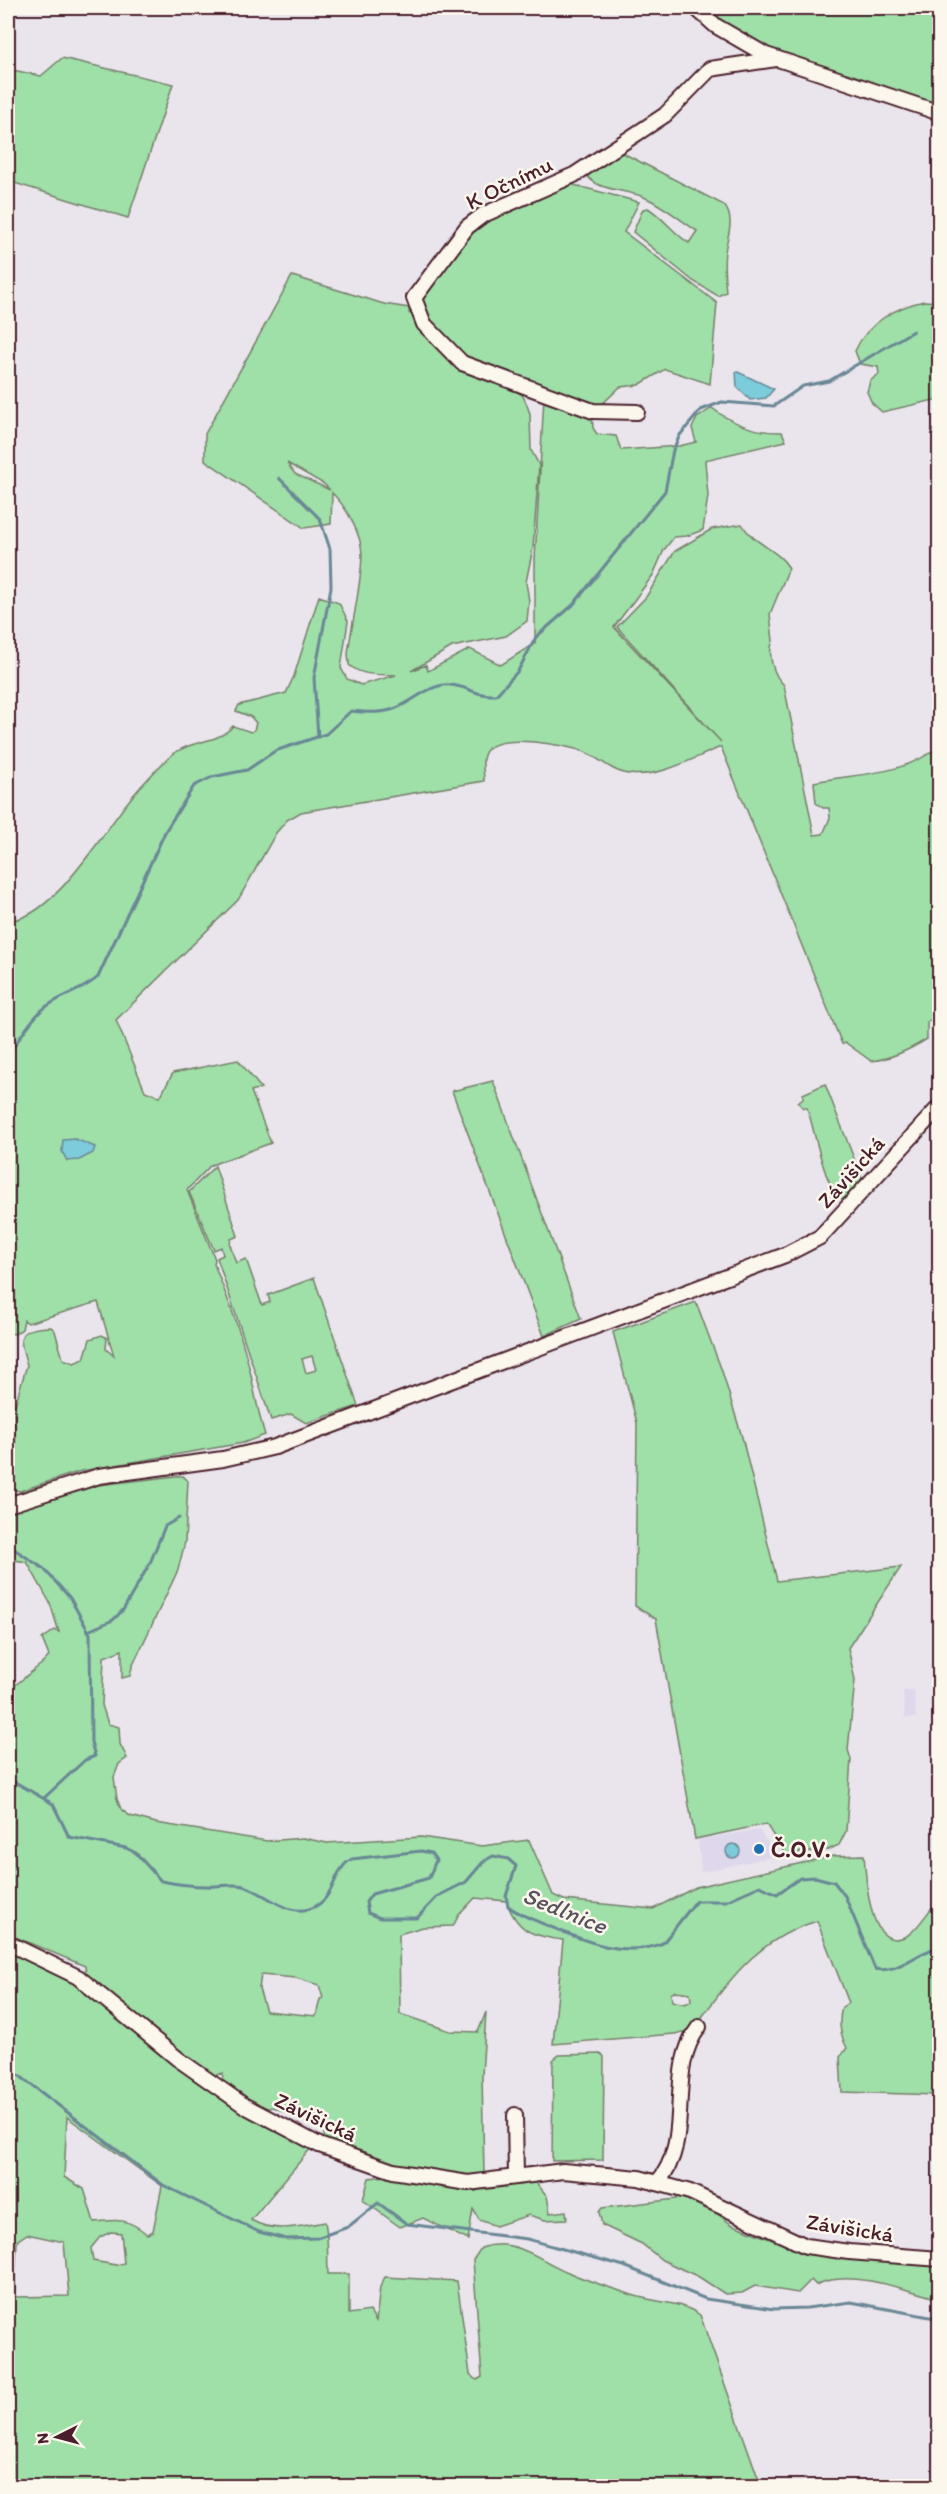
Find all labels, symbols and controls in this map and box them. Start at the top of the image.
street label: K Očnímu [461,150,557,216]
street label: Závišická [812,1130,891,1214]
place label: Č.O.V. [771,1836,830,1863]
marker: Č.O.V. [752,1842,766,1856]
water label: Sedlnice [519,1880,612,1940]
street label: Závišická [270,2086,362,2148]
street label: Závišická [804,2208,896,2248]
north arrow [27,2407,87,2467]
text: N [33,2432,53,2445]

